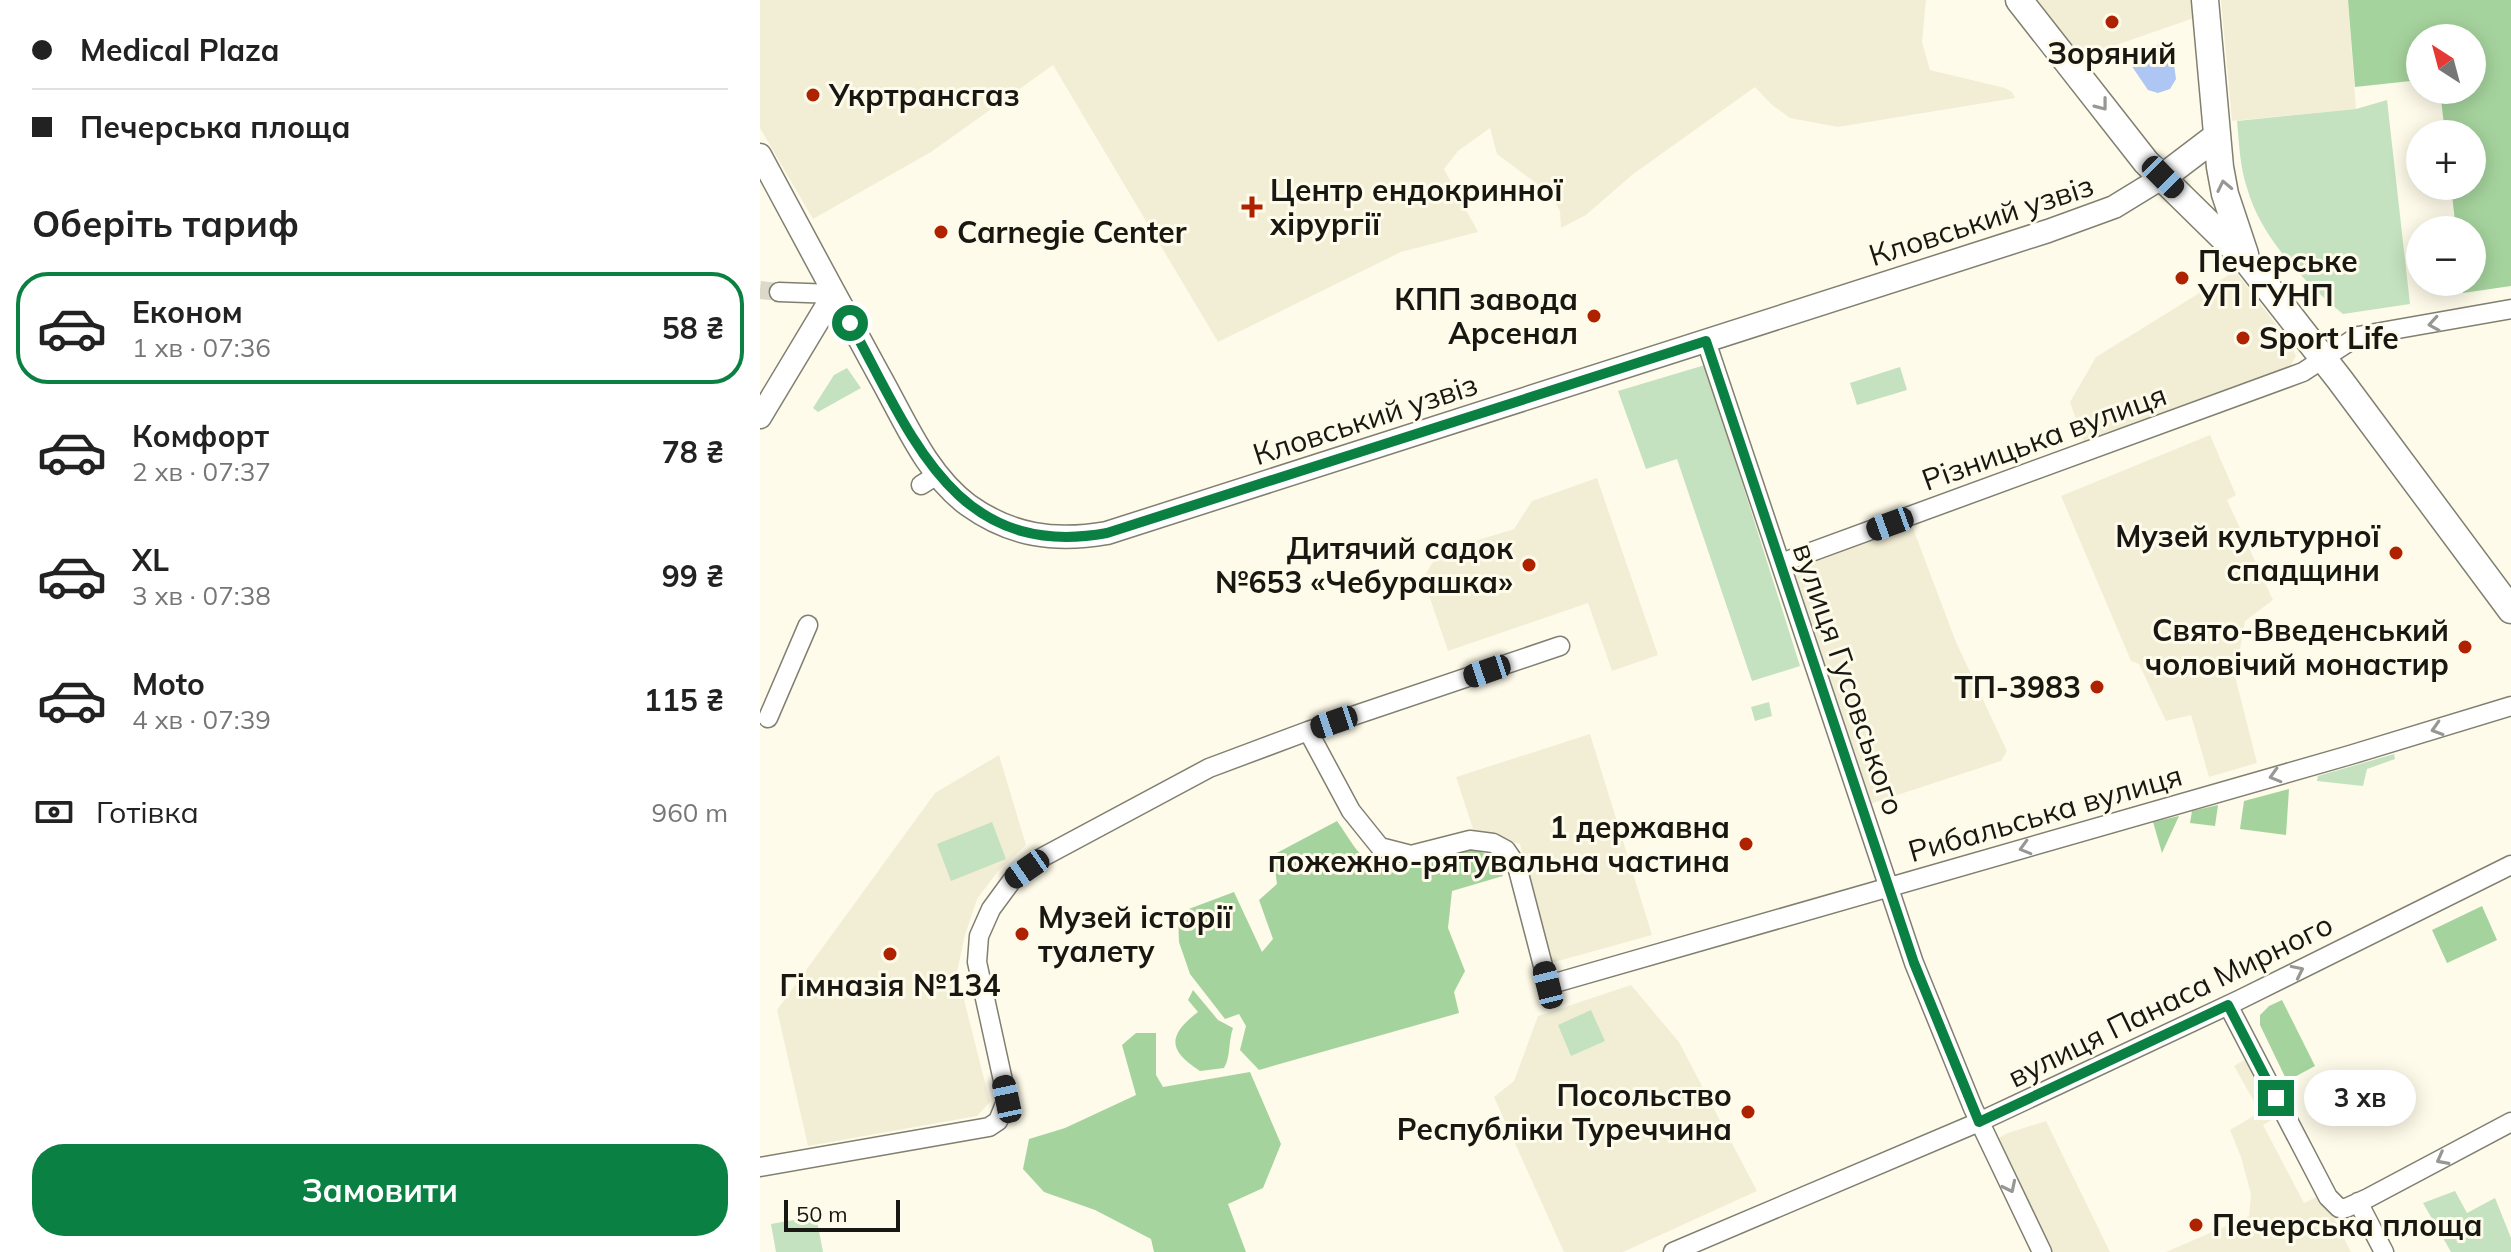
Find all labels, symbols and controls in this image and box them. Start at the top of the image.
marker: Зоряний [2103,13,2121,31]
north arrow [2406,24,2486,104]
map controls [2406,24,2486,296]
text: Medical Plaza [80,31,279,69]
place label: Зоряний [2047,34,2177,72]
place label: Укртрансгаз [828,76,1020,114]
marker: Укртрансгаз [804,86,822,104]
one-way arrow [2092,96,2107,111]
text: Печерська площа [80,108,351,146]
button: + [2406,120,2486,200]
car [2138,152,2188,202]
street label: Кловський узвіз [1864,166,2098,274]
place label: Центр ендокринної хірургії [1269,171,1563,243]
one-way arrow [2216,180,2233,194]
marker: Центр ендокринної хірургії [1241,196,1263,218]
text: Оберіть тариф [32,201,299,246]
place label: Carnegie Center [957,213,1187,251]
button: − [2406,216,2486,296]
marker: Carnegie Center [932,223,950,241]
place label: Печерське УП ГУНП [2197,242,2358,314]
marker: Печерське УП ГУНП [2173,269,2191,287]
place label: КПП завода Арсенал [1394,280,1578,352]
icon: car [36,292,108,364]
text: Економ [132,293,243,331]
route start [832,305,868,341]
marker: КПП завода Арсенал [1585,307,1603,325]
text: 58 ₴ [662,309,724,347]
one-way arrow [2427,314,2441,331]
place label: Sport Life [2259,319,2399,357]
marker: Sport Life [2234,329,2252,347]
text: 1 хв · 07:36 [132,331,271,364]
street label: Кловський узвіз [1248,365,1482,473]
street label: Різницька вулиця [1917,375,2171,499]
icon: car [36,416,108,488]
text: Комфорт [132,417,269,455]
text: 78 ₴ [662,433,724,471]
text: 2 хв · 07:37 [132,455,271,488]
car [1863,505,1917,543]
place label: Музей культурної спадщини [2115,517,2381,589]
place label: Дитячий садок №653 «Чебурашка» [1215,529,1514,601]
street label: вулиця Гусовського [1785,538,1913,820]
icon: car [36,540,108,612]
text: XL [132,541,169,579]
marker: Музей культурної спадщини [2387,544,2405,562]
marker: Дитячий садок №653 «Чебурашка» [1520,556,1538,574]
text: 99 ₴ [662,557,724,595]
text: 3 хв · 07:38 [132,579,271,612]
place label: Свято-Введенський чоловічий монастир [2145,611,2449,683]
marker: Свято-Введенський чоловічий монастир [2456,638,2474,656]
car [1460,652,1514,690]
icon: car [36,664,108,736]
text: Moto [132,665,205,703]
place label: ТП-3983 [1954,668,2081,706]
marker: ТП-3983 [2088,678,2106,696]
text: 115 ₴ [644,681,724,719]
text: 4 хв · 07:39 [132,703,271,736]
car [1307,703,1361,741]
one-way arrow [2430,720,2444,736]
street label: Рибальська вулиця [1904,756,2186,870]
one-way arrow [2268,767,2282,784]
icon: cash [32,790,76,834]
text: Готівка [96,793,199,831]
text: 960 m [652,796,728,829]
place label: 1 державна пожежно-рятувальна частина [1268,808,1730,880]
marker: 1 державна пожежно-рятувальна частина [1737,835,1755,853]
one-way arrow [2018,839,2032,856]
car [1000,845,1054,893]
place label: Музей історії туалету [1038,898,1233,970]
street label: вулиця Панаса Мирного [2001,905,2339,1095]
marker: Музей історії туалету [1013,925,1031,943]
marker: Гімназія №134 [881,945,899,963]
car [1531,959,1565,1011]
one-way arrow [2289,965,2304,981]
place label: Гімназія №134 [780,966,1000,1004]
callout: 3 хв [2304,1070,2416,1126]
car [990,1073,1024,1125]
place label: Посольство Республіки Туреччина [1397,1076,1732,1148]
route end [2258,1080,2294,1116]
text: 3 хв [2334,1081,2386,1114]
marker: Посольство Республіки Туреччина [1739,1103,1757,1121]
button: Замовити [32,1144,728,1236]
one-way arrow [2436,1149,2450,1164]
one-way arrow [2000,1179,2016,1193]
scale bar [784,1196,900,1232]
text: 50 m [796,1200,847,1228]
place label: Печерська площа [2212,1206,2483,1244]
marker: Печерська площа [2187,1216,2205,1234]

